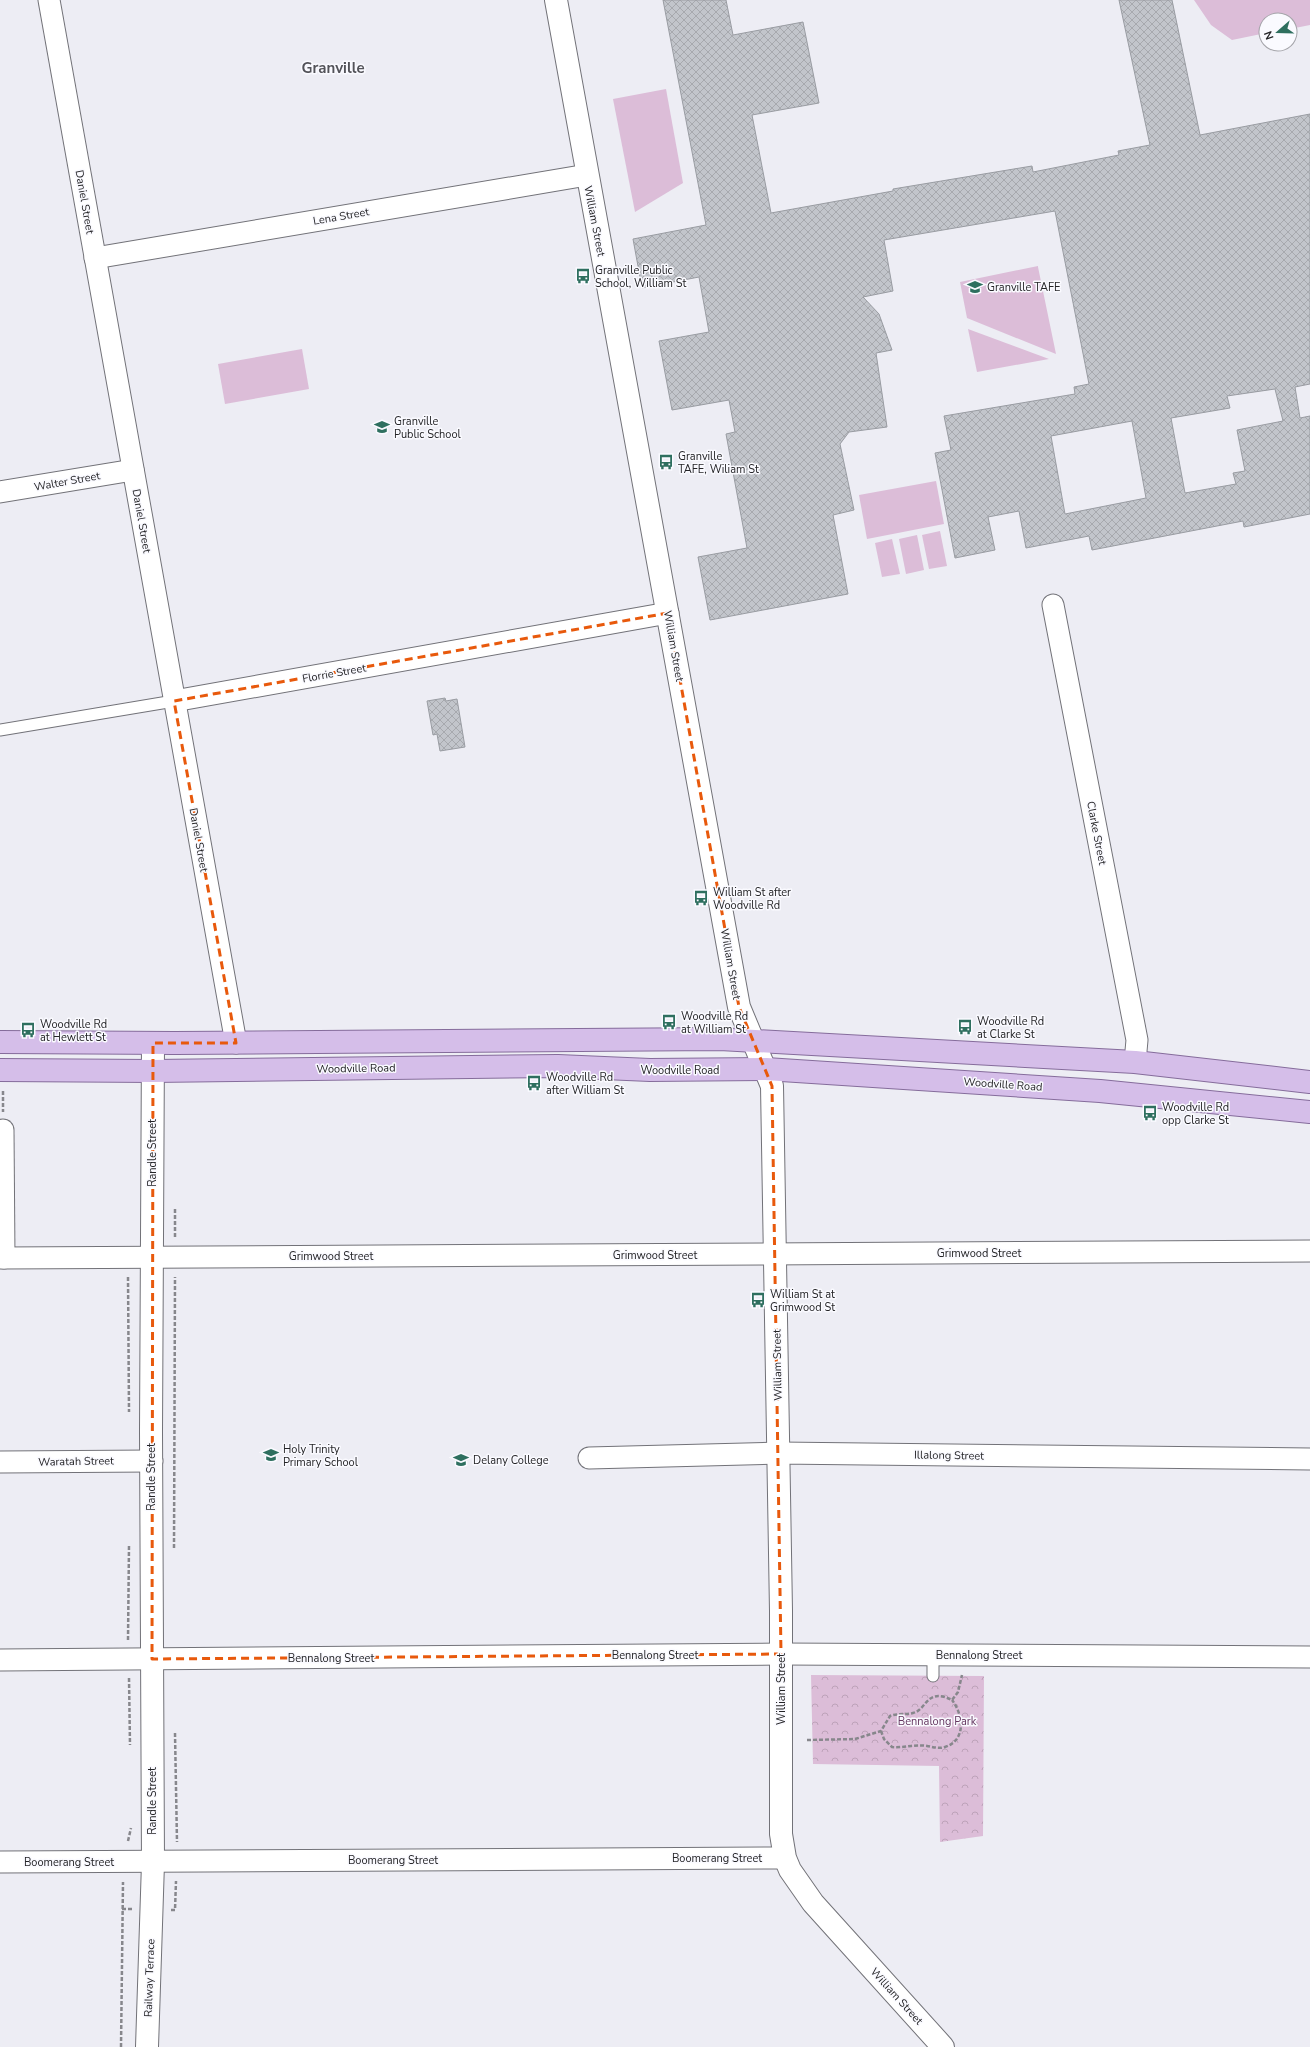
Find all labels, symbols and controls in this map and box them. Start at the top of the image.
north arrow [1258,12,1298,52]
text: N [1261,29,1278,42]
district label: Granville [301,58,365,78]
street label: Daniel Street [71,169,98,235]
street label: William Street [580,184,609,258]
street label: Lena Street [312,204,370,229]
place label: Granville Public School, William St [595,263,687,291]
bus stop icon: Granville Public School, William St [574,267,592,285]
school or university icon: Granville TAFE [966,278,984,296]
place label: Granville TAFE [987,280,1061,295]
place label: Granville Public School [394,414,462,442]
school or university icon: Granville Public School [373,418,391,436]
place label: Granville TAFE, Wiliam St [678,449,759,477]
bus stop icon: Granville TAFE, Wiliam St [657,453,675,471]
street label: Walter Street [33,468,101,495]
street label: Daniel Street [128,488,155,554]
street label: William Street [660,609,687,683]
street label: Florrie Street [301,660,367,686]
street label: Clarke Street [1083,800,1110,866]
street label: Daniel Street [185,807,212,873]
place label: William St after Woodville Rd [713,885,791,913]
bus stop icon: William St after Woodville Rd [692,889,710,907]
street label: William Street [717,927,744,1001]
place label: Woodville Rd at William St [681,1009,748,1037]
bus stop icon: Woodville Rd at William St [660,1013,678,1031]
place label: Woodville Rd at Clarke St [977,1014,1044,1042]
place label: Woodville Rd at Hewlett St [40,1017,107,1045]
bus stop icon: Woodville Rd at Clarke St [956,1018,974,1036]
bus stop icon: Woodville Rd at Hewlett St [19,1021,37,1039]
street label: Woodville Road [316,1060,396,1077]
street label: Woodville Road [640,1063,720,1078]
place label: Woodville Rd after William St [546,1070,624,1098]
bus stop icon: Woodville Rd after William St [525,1074,543,1092]
street label: Woodville Road [963,1074,1043,1095]
place label: Woodville Rd opp Clarke St [1162,1100,1229,1128]
bus stop icon: Woodville Rd opp Clarke St [1141,1104,1159,1122]
street label: Randle Street [145,1119,160,1187]
street label: Grimwood Street [937,1246,1021,1261]
street label: Grimwood Street [613,1248,697,1263]
street label: Grimwood Street [289,1249,373,1264]
place label: William St at Grimwood St [770,1287,835,1315]
bus stop icon: William St at Grimwood St [749,1291,767,1309]
street label: William Street [769,1329,786,1401]
place label: Holy Trinity Primary School [283,1442,359,1470]
street label: Randle Street [144,1443,159,1511]
school or university icon: Holy Trinity Primary School [262,1446,280,1464]
street label: Illalong Street [914,1447,984,1464]
school or university icon: Delany College [452,1451,470,1469]
street label: Waratah Street [38,1453,114,1470]
place label: Delany College [473,1453,549,1468]
street label: Bennalong Street [612,1648,698,1663]
street label: Bennalong Street [936,1648,1022,1663]
street label: Bennalong Street [288,1651,374,1666]
street label: William Street [774,1653,789,1725]
park label: Bennalong Park [898,1714,977,1729]
street label: Randle Street [145,1767,160,1835]
street label: Boomerang Street [672,1851,762,1866]
street label: Boomerang Street [348,1853,438,1868]
street label: Boomerang Street [24,1855,114,1870]
street label: Railway Terrace [141,1938,158,2017]
street label: William Street [867,1965,926,2028]

